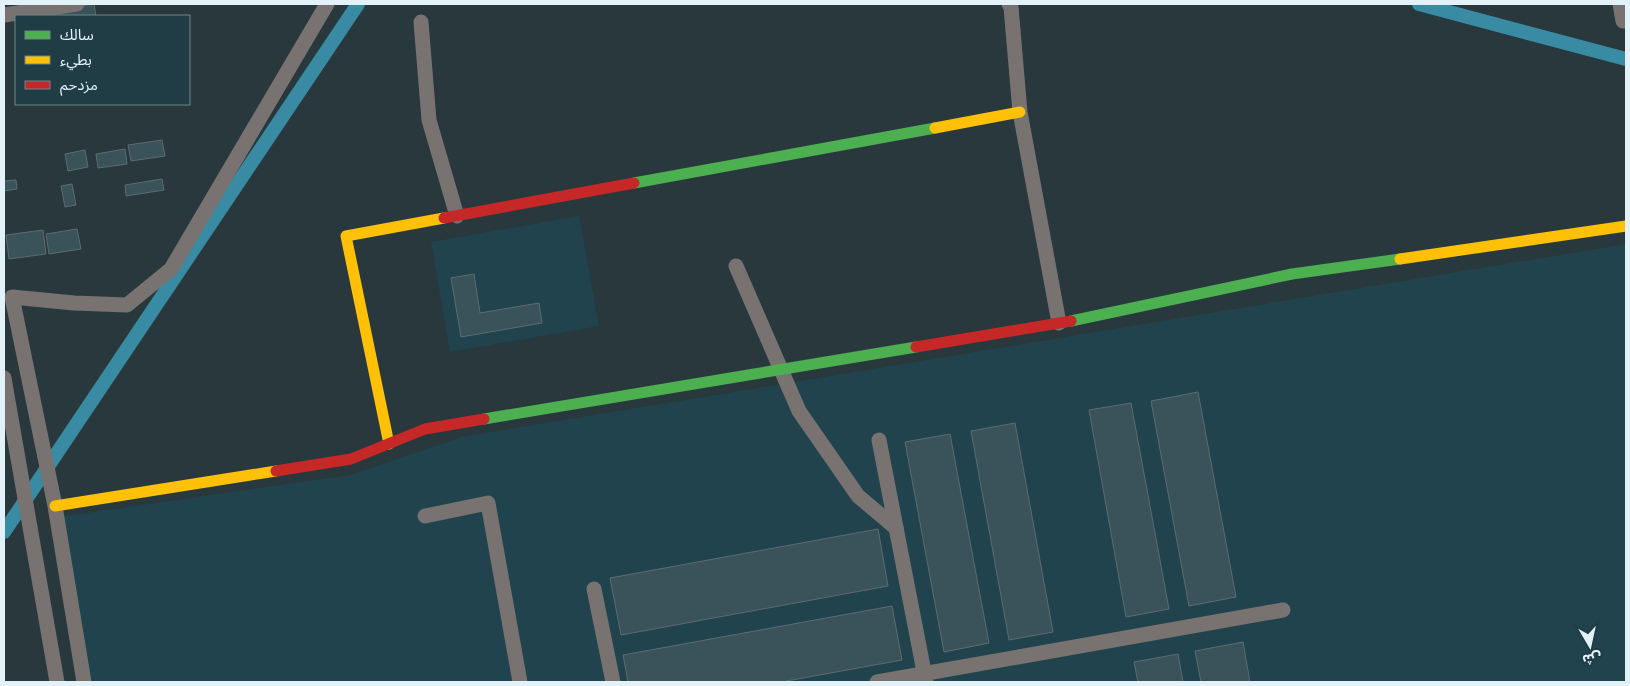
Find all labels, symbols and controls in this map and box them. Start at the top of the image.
legend [15,15,190,105]
text: سالك [60,24,94,46]
text: بطيء [60,49,92,71]
text: مزدحم [60,74,98,96]
north arrow [1565,621,1615,671]
text: ش [1581,647,1603,670]

